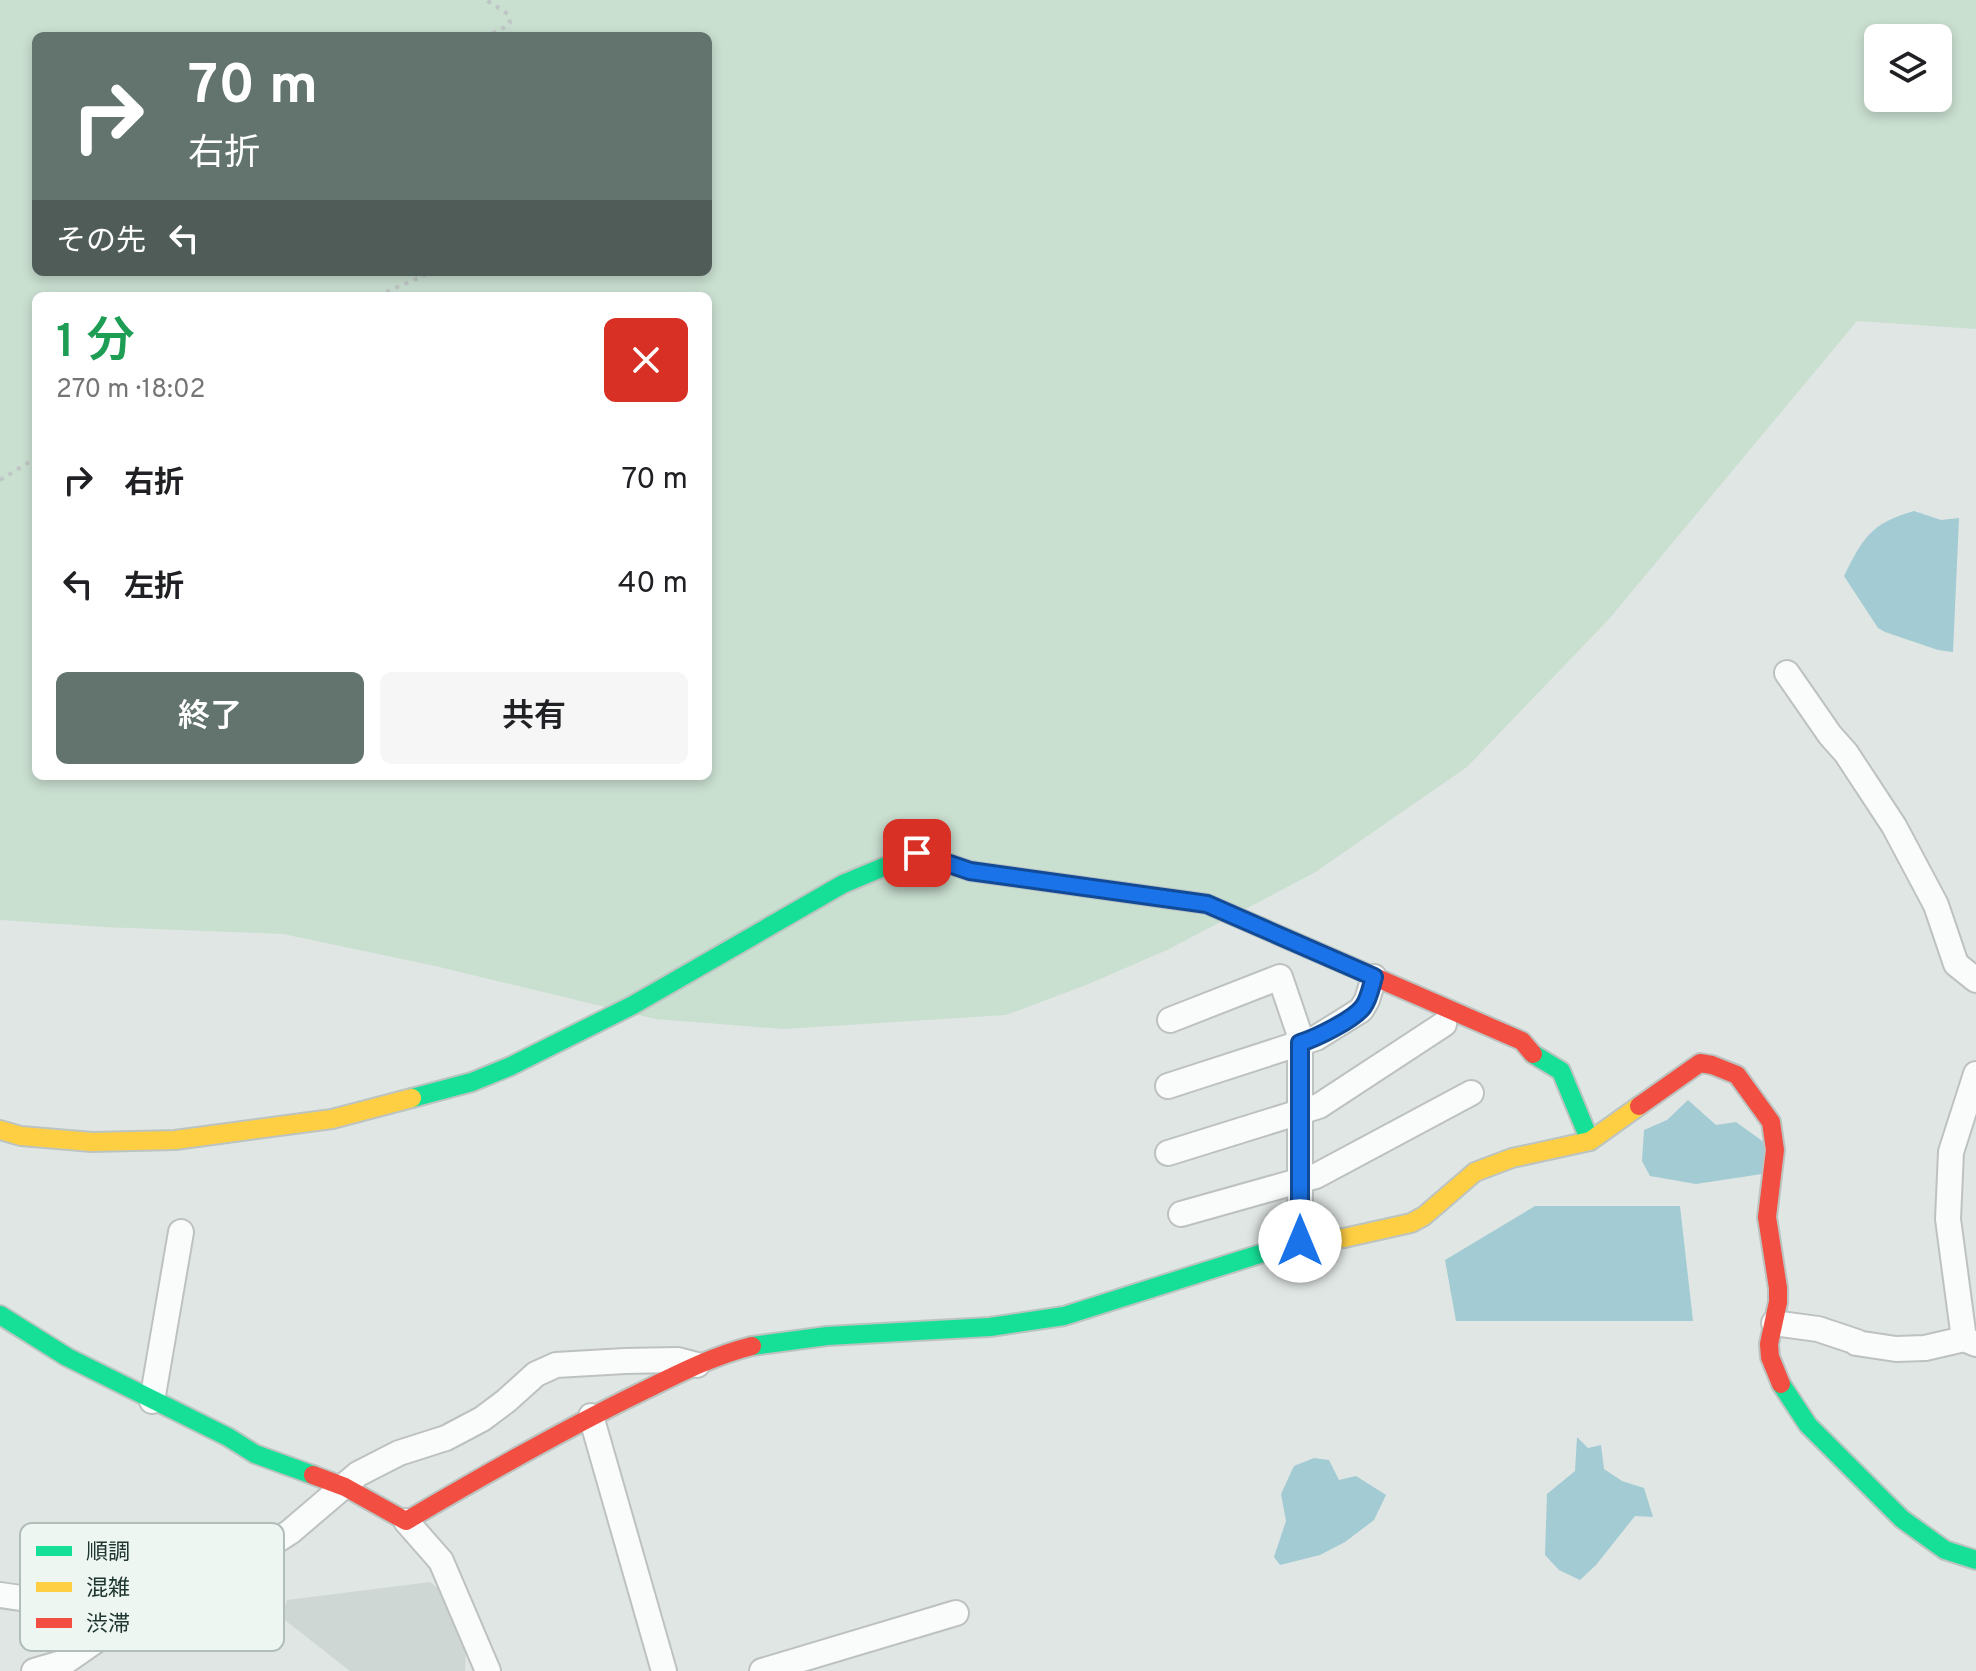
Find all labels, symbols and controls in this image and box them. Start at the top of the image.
map controls [1864,24,1952,112]
button: layers [1864,24,1952,112]
text: 70 m [188,53,318,123]
icon: right [56,64,160,168]
text: 右折 [188,132,260,178]
icon: left [162,216,206,260]
text: その先 [56,224,146,261]
text: 1 分 [56,314,135,374]
button: close [604,318,688,402]
text: 270 m · 18:02 [56,374,206,407]
icon: right [56,458,100,502]
text: 70 m [622,462,688,499]
text: 右折 [124,466,184,503]
icon: left [56,562,100,606]
text: 40 m [618,566,688,603]
text: 左折 [124,570,184,607]
button: 終了 [56,672,364,764]
button: 共有 [380,672,688,764]
pin [883,819,951,887]
icon: arrive [895,831,939,875]
position arrow [1258,1199,1342,1283]
legend [20,1523,284,1651]
text: 順調 [86,1540,130,1567]
text: 混雑 [86,1576,130,1603]
text: 渋滞 [86,1612,130,1639]

